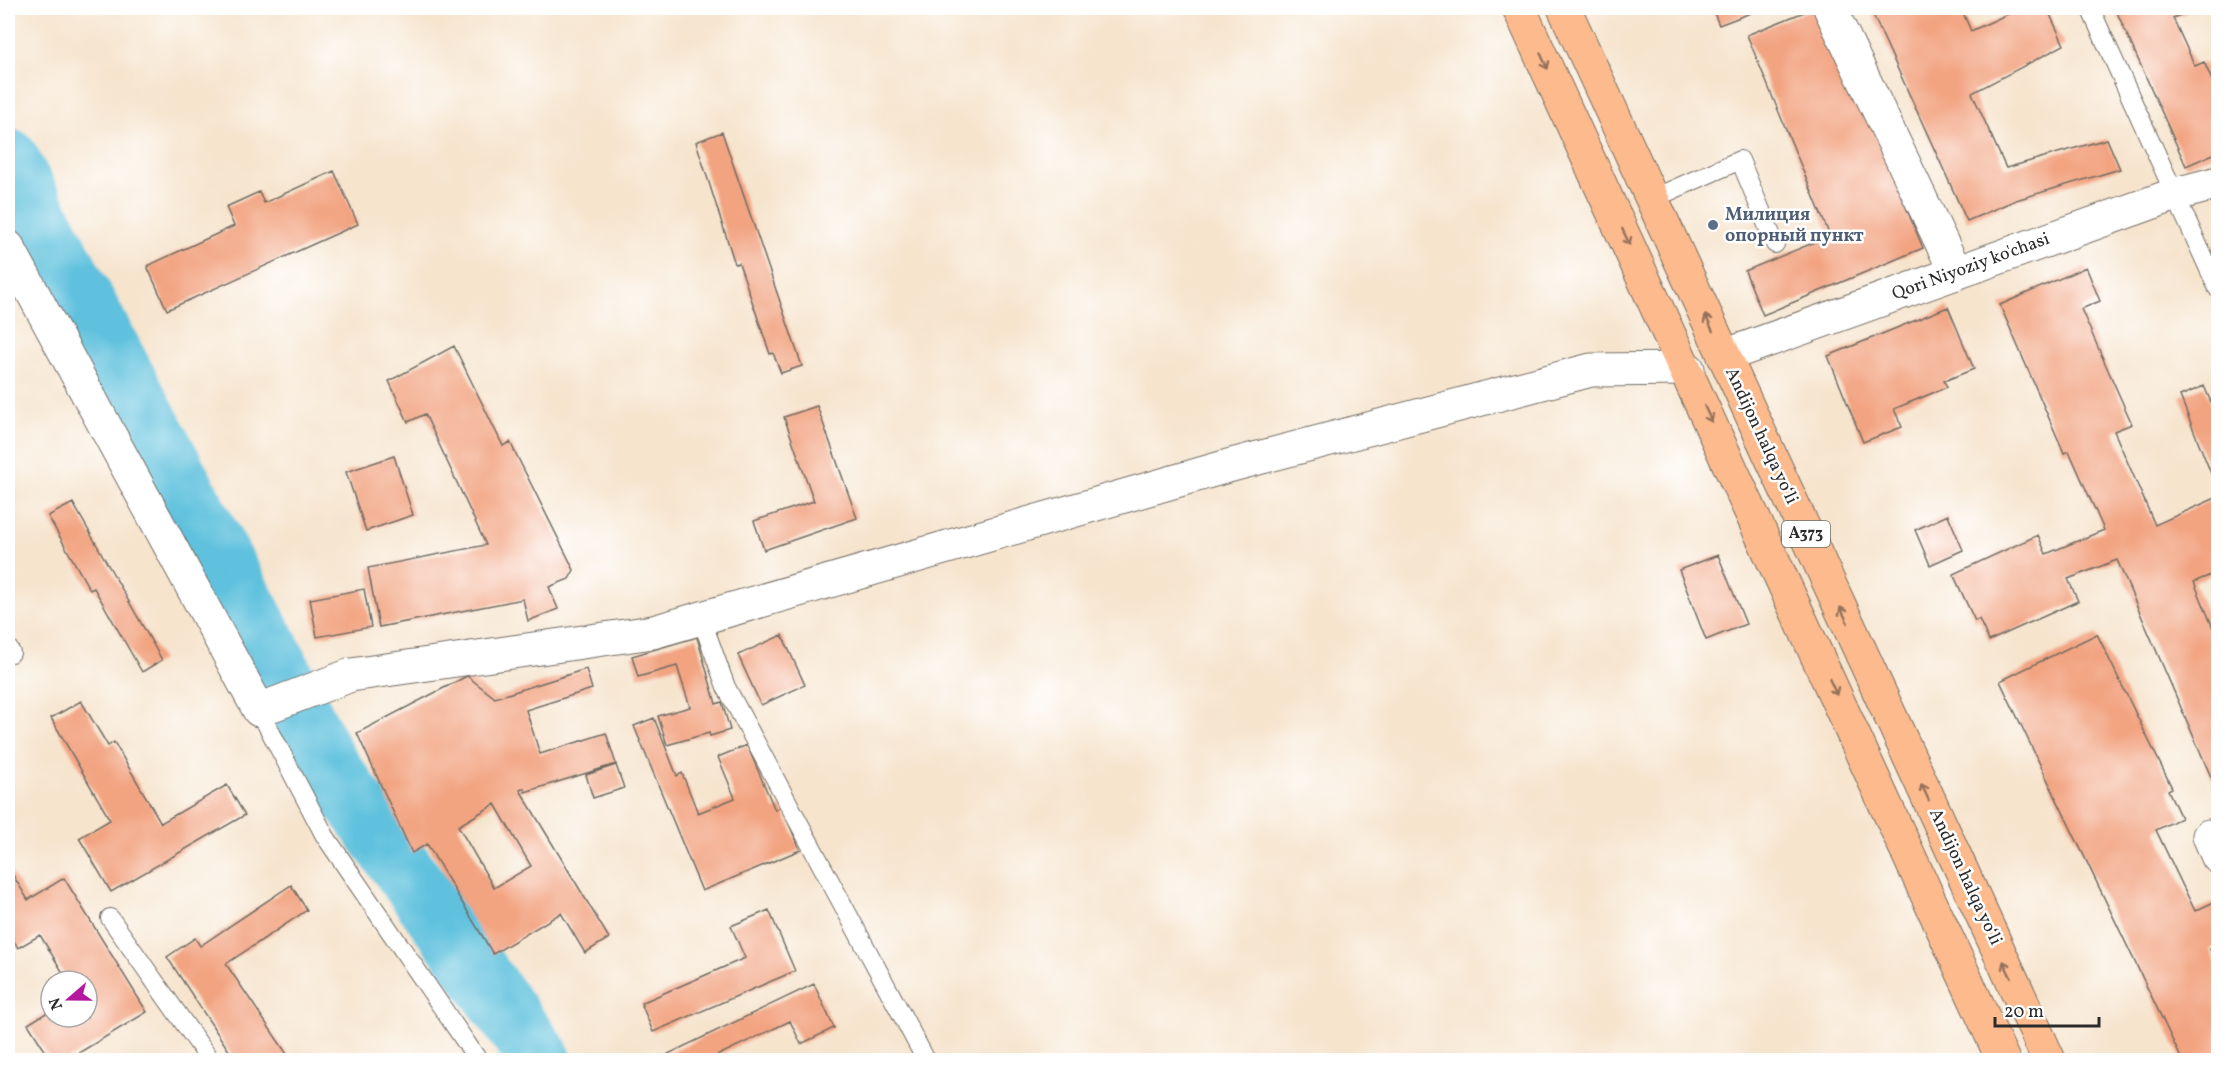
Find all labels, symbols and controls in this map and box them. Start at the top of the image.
one-way arrow [1538,51,1550,69]
place label: Милиция опорный пункт [1725,203,1864,249]
marker: Милиция опорный пункт [1706,218,1720,232]
street label: Qori Niyoziy ko'chasi [1889,227,2053,307]
one-way arrow [1621,228,1632,246]
one-way arrow [1703,315,1715,333]
street label: Andijon halqa yo‘li [1718,364,1804,508]
one-way arrow [1703,405,1714,423]
road number: A373 [1782,521,1830,547]
one-way arrow [1837,606,1848,624]
one-way arrow [1827,678,1839,696]
one-way arrow [1919,784,1931,802]
street label: Andijon halqa yo‘li [1922,805,2008,949]
one-way arrow [2000,961,2012,979]
north arrow [39,969,99,1029]
scale bar [1995,990,2098,1028]
text: N [44,994,69,1013]
text: 20 m [2004,1000,2044,1025]

